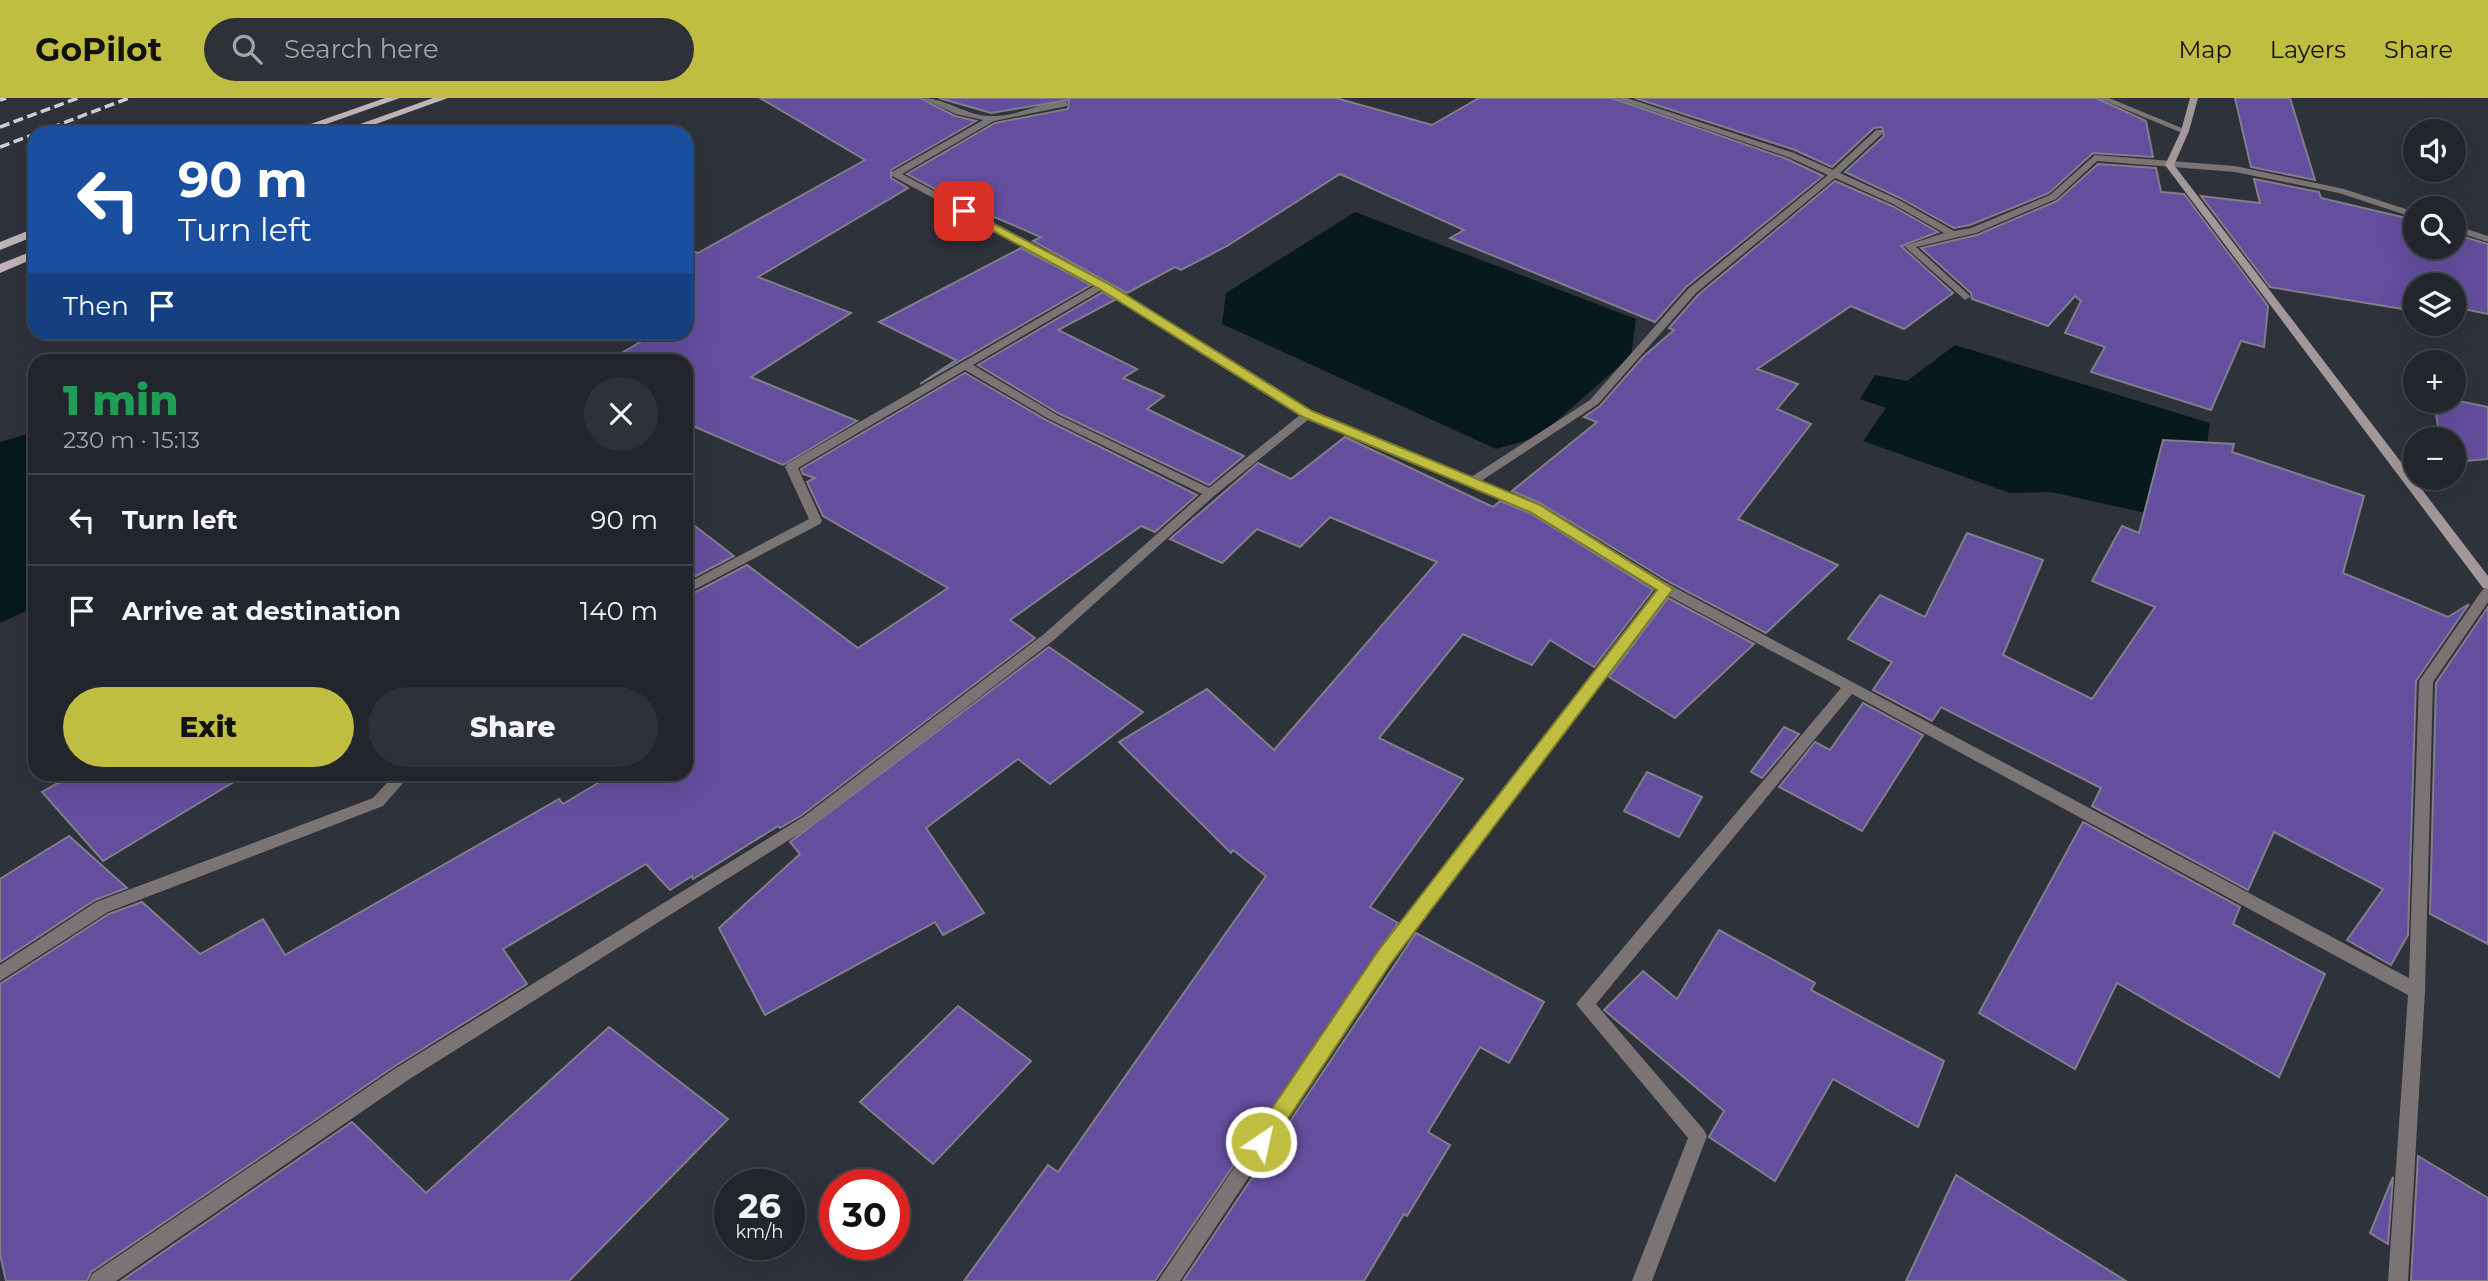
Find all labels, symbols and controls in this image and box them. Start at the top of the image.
search box [204,18,694,81]
text: GoPilot [35,29,162,69]
icon: search [228,30,266,68]
text: Search here [284,33,439,65]
text: Map [2178,35,2232,64]
text: Layers [2270,35,2346,64]
text: Share [2384,35,2453,64]
map controls [2403,119,2466,490]
button: sound [2403,119,2466,182]
text: 90 m [178,150,308,209]
icon: left [63,154,154,245]
pin [934,181,994,241]
icon: arrive [945,192,983,230]
button: search [2403,196,2466,259]
text: Turn left [178,210,312,249]
button: layers [2403,273,2466,336]
icon: arrive [143,287,181,325]
text: Then [63,290,129,322]
button: + [2403,350,2466,413]
text: 1 min [63,374,179,426]
button: close [584,377,658,451]
text: 230 m · 15:13 [63,426,200,454]
button: − [2403,427,2466,490]
icon: left [63,501,101,539]
text: Turn left [122,504,238,536]
text: 90 m [591,504,658,536]
icon: arrive [63,592,101,630]
text: Arrive at destination [122,595,401,627]
text: 140 m [580,595,658,627]
button: Exit [63,687,354,767]
button: Share [368,687,658,767]
position arrow [1224,1105,1298,1179]
speed limit sign: 30 [819,1169,910,1260]
text: 26 [738,1184,781,1227]
text: km/h [735,1221,784,1243]

